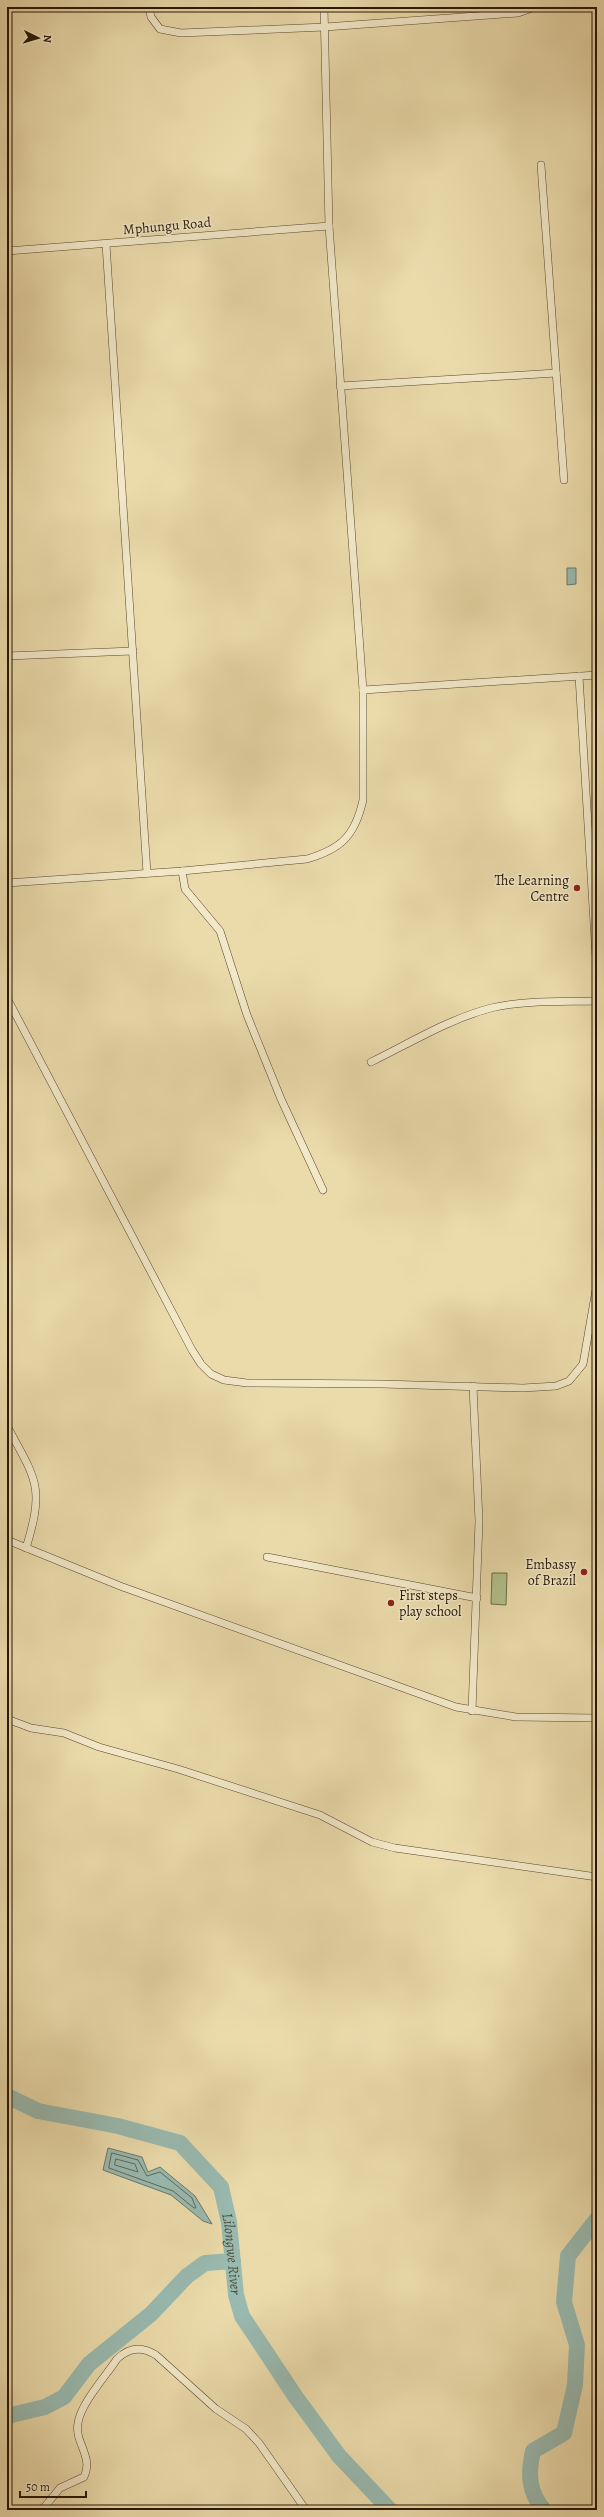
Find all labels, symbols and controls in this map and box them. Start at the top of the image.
north arrow [18,18,58,58]
text: N [40,34,55,43]
street label: Mphungu Road [122,213,212,239]
place label: The Learning Centre [495,871,569,906]
marker: The Learning Centre [572,883,582,893]
place label: Embassy of Brazil [525,1555,577,1590]
marker: Embassy of Brazil [579,1567,589,1577]
place label: First steps play school [399,1586,462,1621]
marker: First steps play school [386,1598,396,1608]
water label: Lilongwe River [217,2211,246,2296]
scale bar [20,2473,86,2499]
text: 50 m [26,2479,50,2495]

